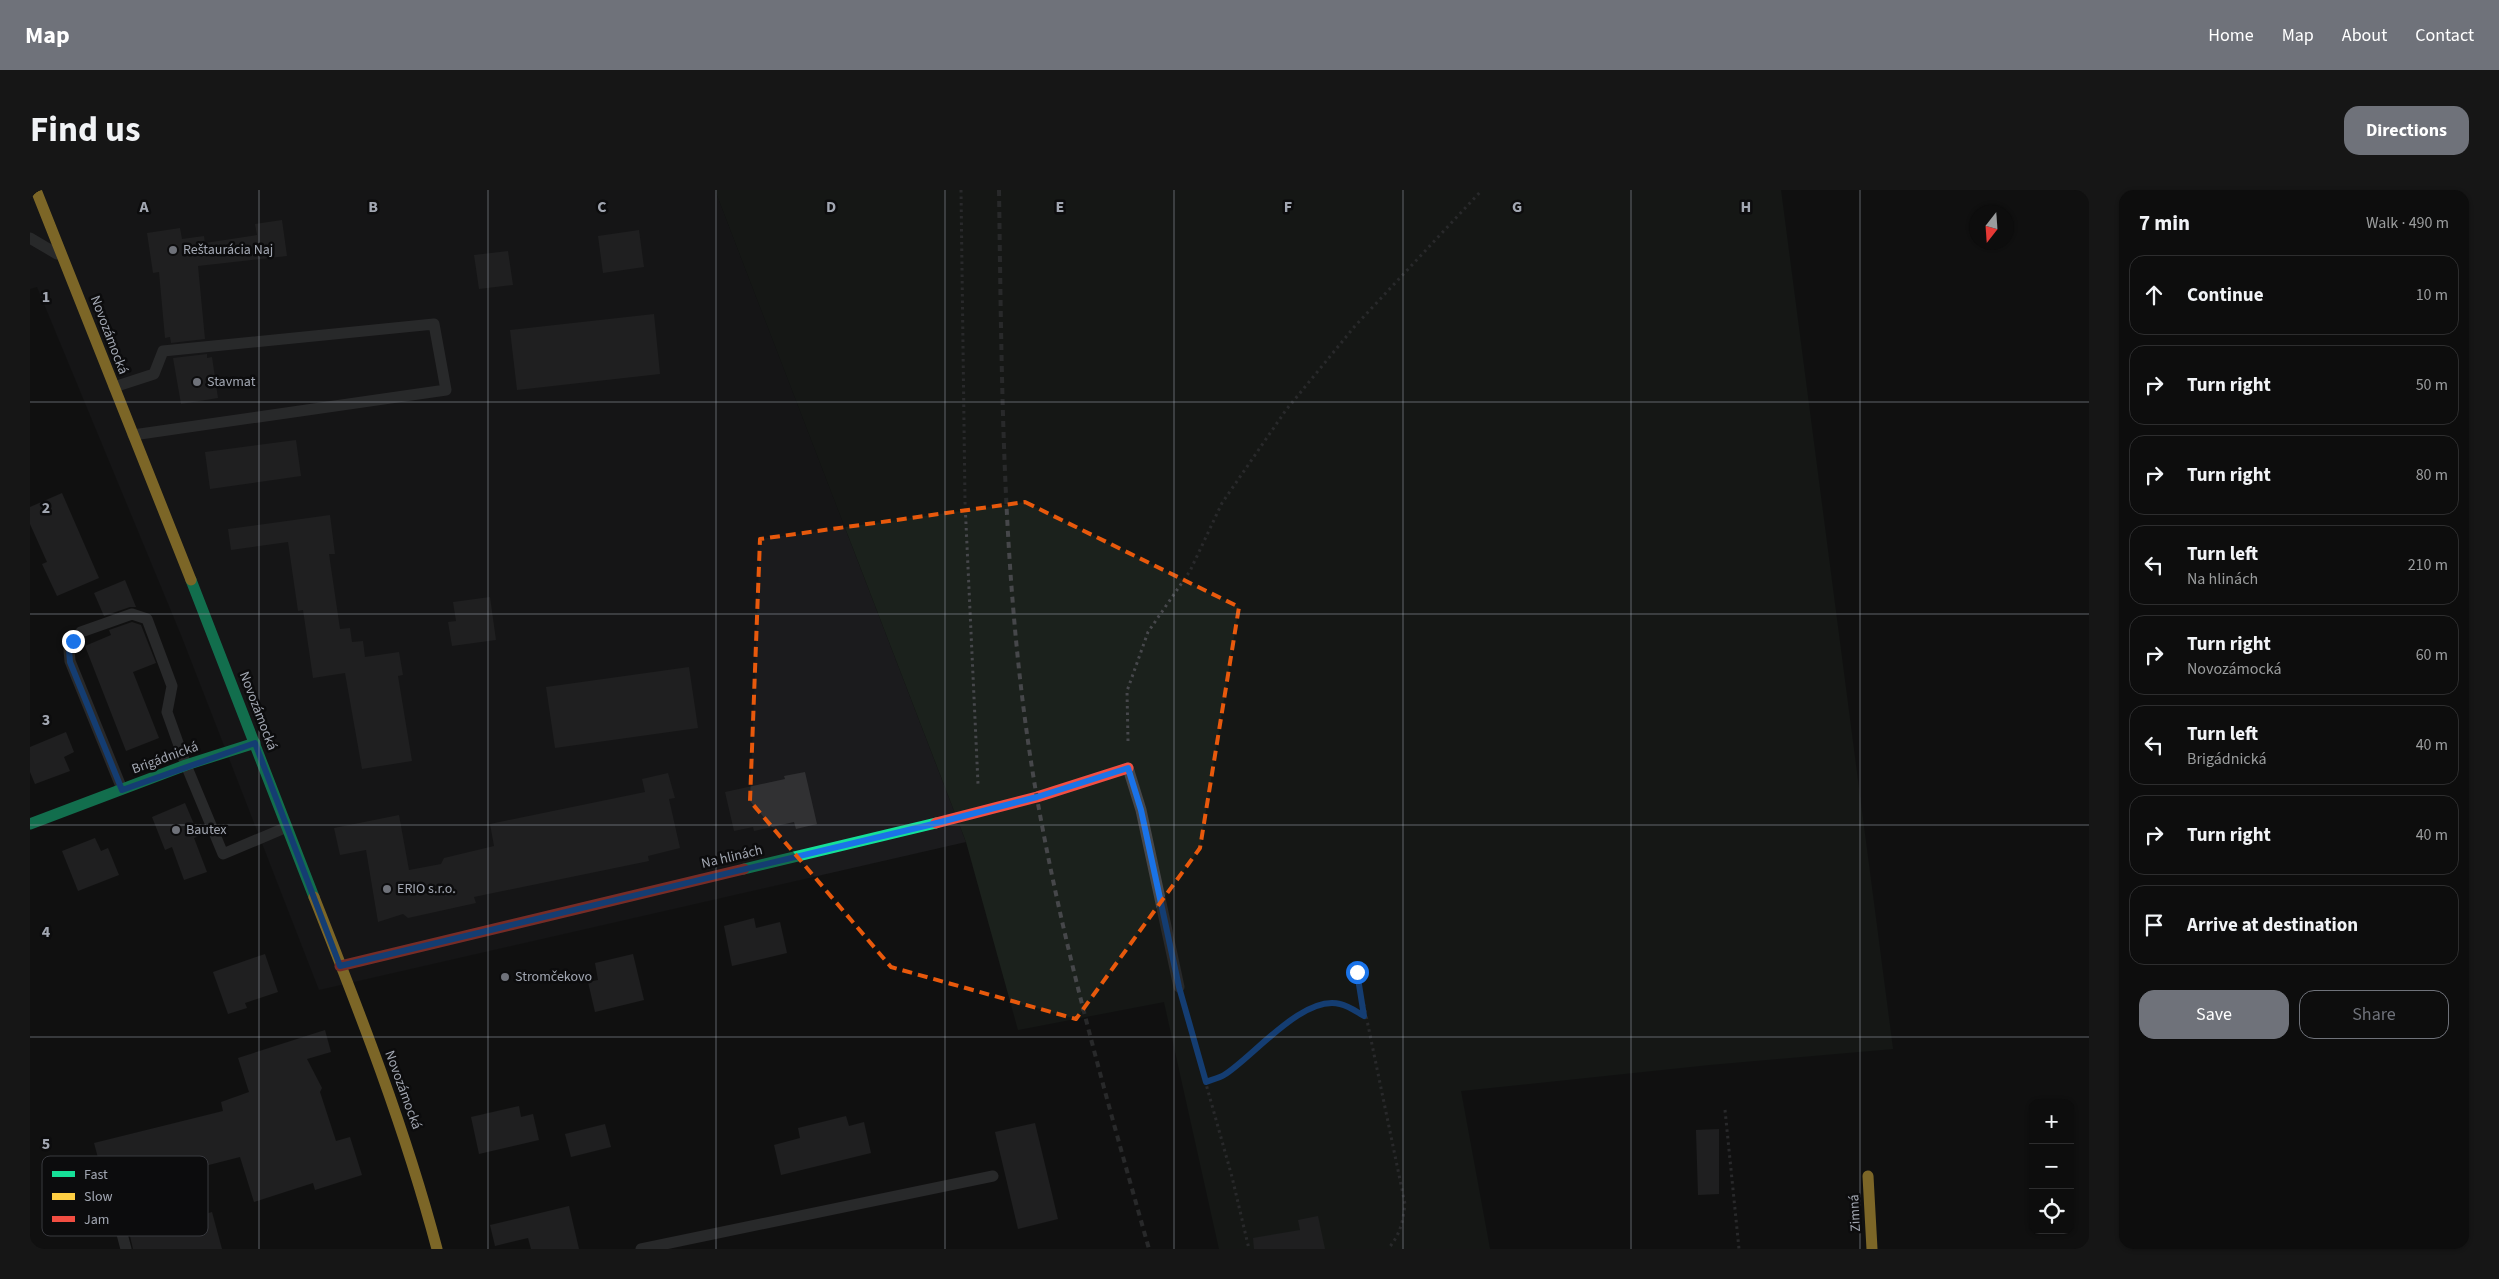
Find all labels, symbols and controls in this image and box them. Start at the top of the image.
text: Map [25,18,70,53]
text: Home [2208,23,2254,48]
text: Map [2282,23,2314,48]
text: About [2342,23,2387,48]
text: Contact [2415,23,2474,48]
text: Find us [30,105,140,155]
button: Directions [2344,106,2469,155]
text: A [138,196,149,218]
text: B [368,196,378,218]
text: C [597,196,607,218]
text: D [826,196,836,218]
text: E [1056,196,1064,218]
text: F [1284,196,1292,218]
text: G [1512,196,1522,218]
text: H [1741,196,1751,218]
north arrow [1969,205,2014,250]
text: 7 min [2139,208,2190,238]
text: Walk · 490 m [2366,212,2449,234]
place label: Reštaurácia Naj [183,240,273,260]
marker: Reštaurácia Naj [167,244,179,256]
icon: ahead [2140,281,2168,309]
text: Continue [2187,282,2264,309]
text: 10 m [2416,284,2448,306]
text: 1 [42,286,50,308]
street label: Novozámocká [85,293,133,377]
icon: right [2140,371,2168,399]
place label: Stavmat [207,372,256,392]
text: Turn right [2187,372,2271,399]
text: 50 m [2416,374,2448,396]
marker: Stavmat [191,376,203,388]
icon: right [2140,461,2168,489]
text: Turn right [2187,462,2271,489]
text: 80 m [2416,464,2448,486]
text: 2 [42,497,50,519]
text: Turn left [2187,541,2258,568]
icon: left [2140,551,2168,579]
text: 210 m [2408,554,2448,576]
text: Na hlinách [2187,568,2258,590]
route end [62,630,85,653]
text: Turn right [2187,631,2271,658]
icon: right [2140,641,2168,669]
text: 60 m [2416,644,2448,666]
text: Novozámocká [2187,658,2282,680]
street label: Novozámocká [234,669,282,753]
text: 3 [42,709,50,731]
text: Turn left [2187,721,2258,748]
icon: left [2140,731,2168,759]
text: 40 m [2416,734,2448,756]
street label: Brigádnická [129,737,201,779]
text: Brigádnická [2187,748,2266,770]
place label: Bautex [186,820,227,840]
icon: right [2140,821,2168,849]
text: Turn right [2187,822,2271,849]
marker: Bautex [170,824,182,836]
text: 40 m [2416,824,2448,846]
street label: Na hlinách [699,840,765,874]
place label: ERIO s.r.o. [397,879,456,899]
marker: ERIO s.r.o. [381,883,393,895]
icon: arrive [2140,911,2168,939]
text: Arrive at destination [2187,912,2358,939]
text: 4 [42,921,51,943]
route start [1346,961,1369,984]
place label: Stromčekovo [515,967,592,987]
marker: Stromčekovo [499,971,511,983]
button: Save [2139,990,2289,1039]
button: Share [2299,990,2449,1039]
street label: Novozámocká [379,1048,427,1132]
map controls [2029,1099,2074,1234]
button: + [2029,1099,2074,1144]
text: 5 [42,1133,50,1155]
button: − [2029,1144,2074,1189]
legend [42,1156,208,1236]
text: Fast [84,1165,108,1185]
text: Slow [84,1187,113,1207]
button: locate [2029,1189,2074,1234]
street label: Zimná [1844,1194,1866,1232]
text: Jam [84,1210,109,1230]

